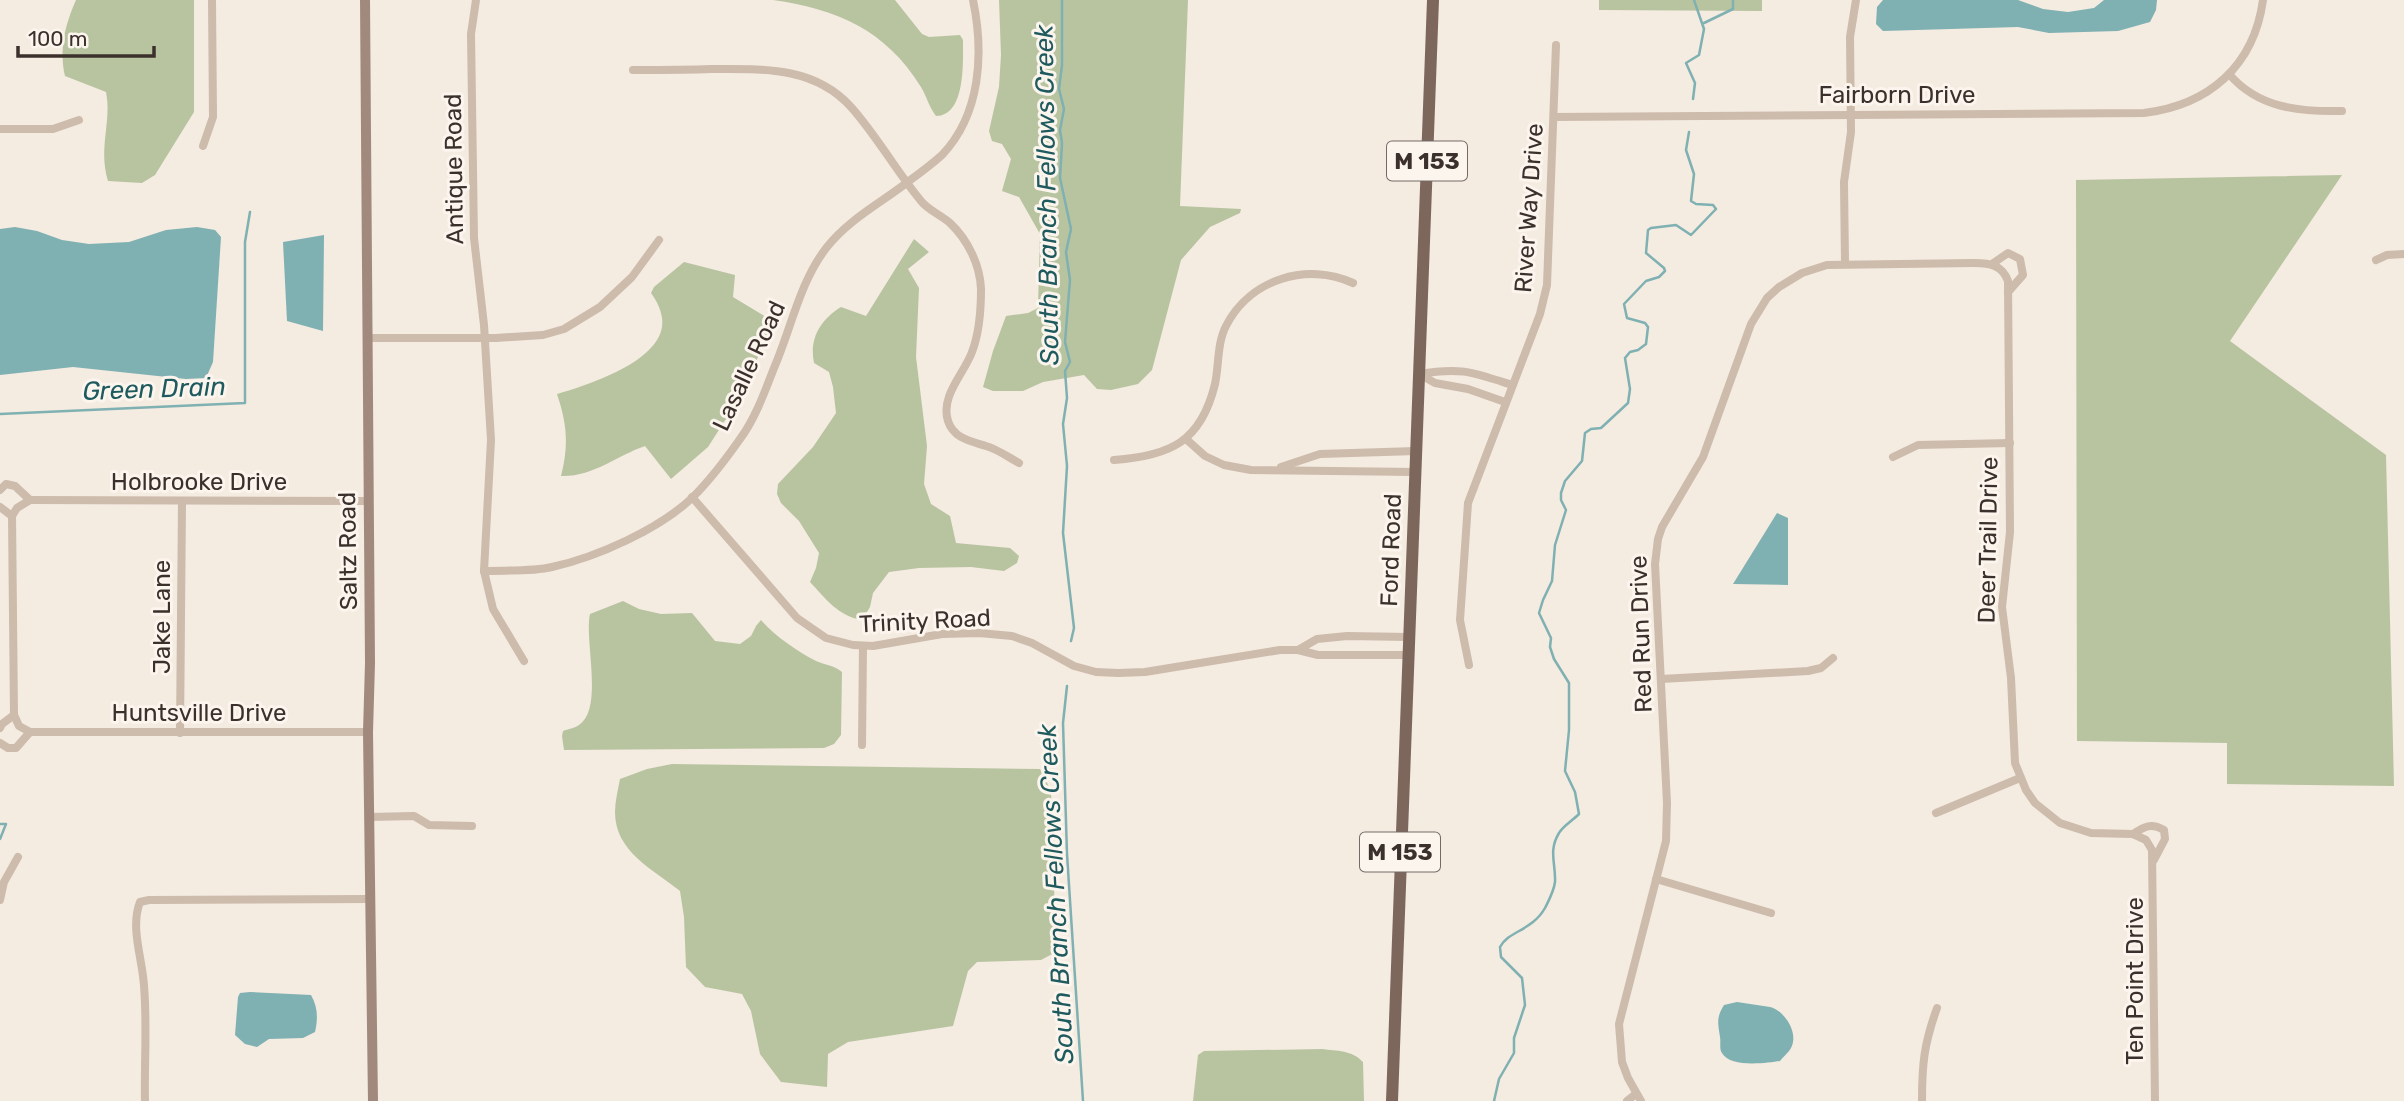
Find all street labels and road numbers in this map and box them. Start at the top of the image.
street label: Fairborn Drive [1819,81,1975,109]
street label: Antique Road [439,93,469,245]
street label: River Way Drive [1509,122,1549,294]
road number: M 153 [1387,142,1467,180]
street label: Lasalle Road [707,297,791,435]
street label: Deer Trail Drive [1973,456,2003,624]
street label: Holbrooke Drive [111,468,287,496]
street label: Saltz Road [333,492,363,610]
street label: Ford Road [1375,493,1407,607]
street label: Red Run Drive [1624,555,1658,713]
street label: Jake Lane [148,560,176,674]
street label: Trinity Road [858,604,992,638]
street label: Huntsville Drive [112,699,287,727]
road number: M 153 [1360,832,1440,872]
street label: Ten Point Drive [2121,897,2149,1065]

